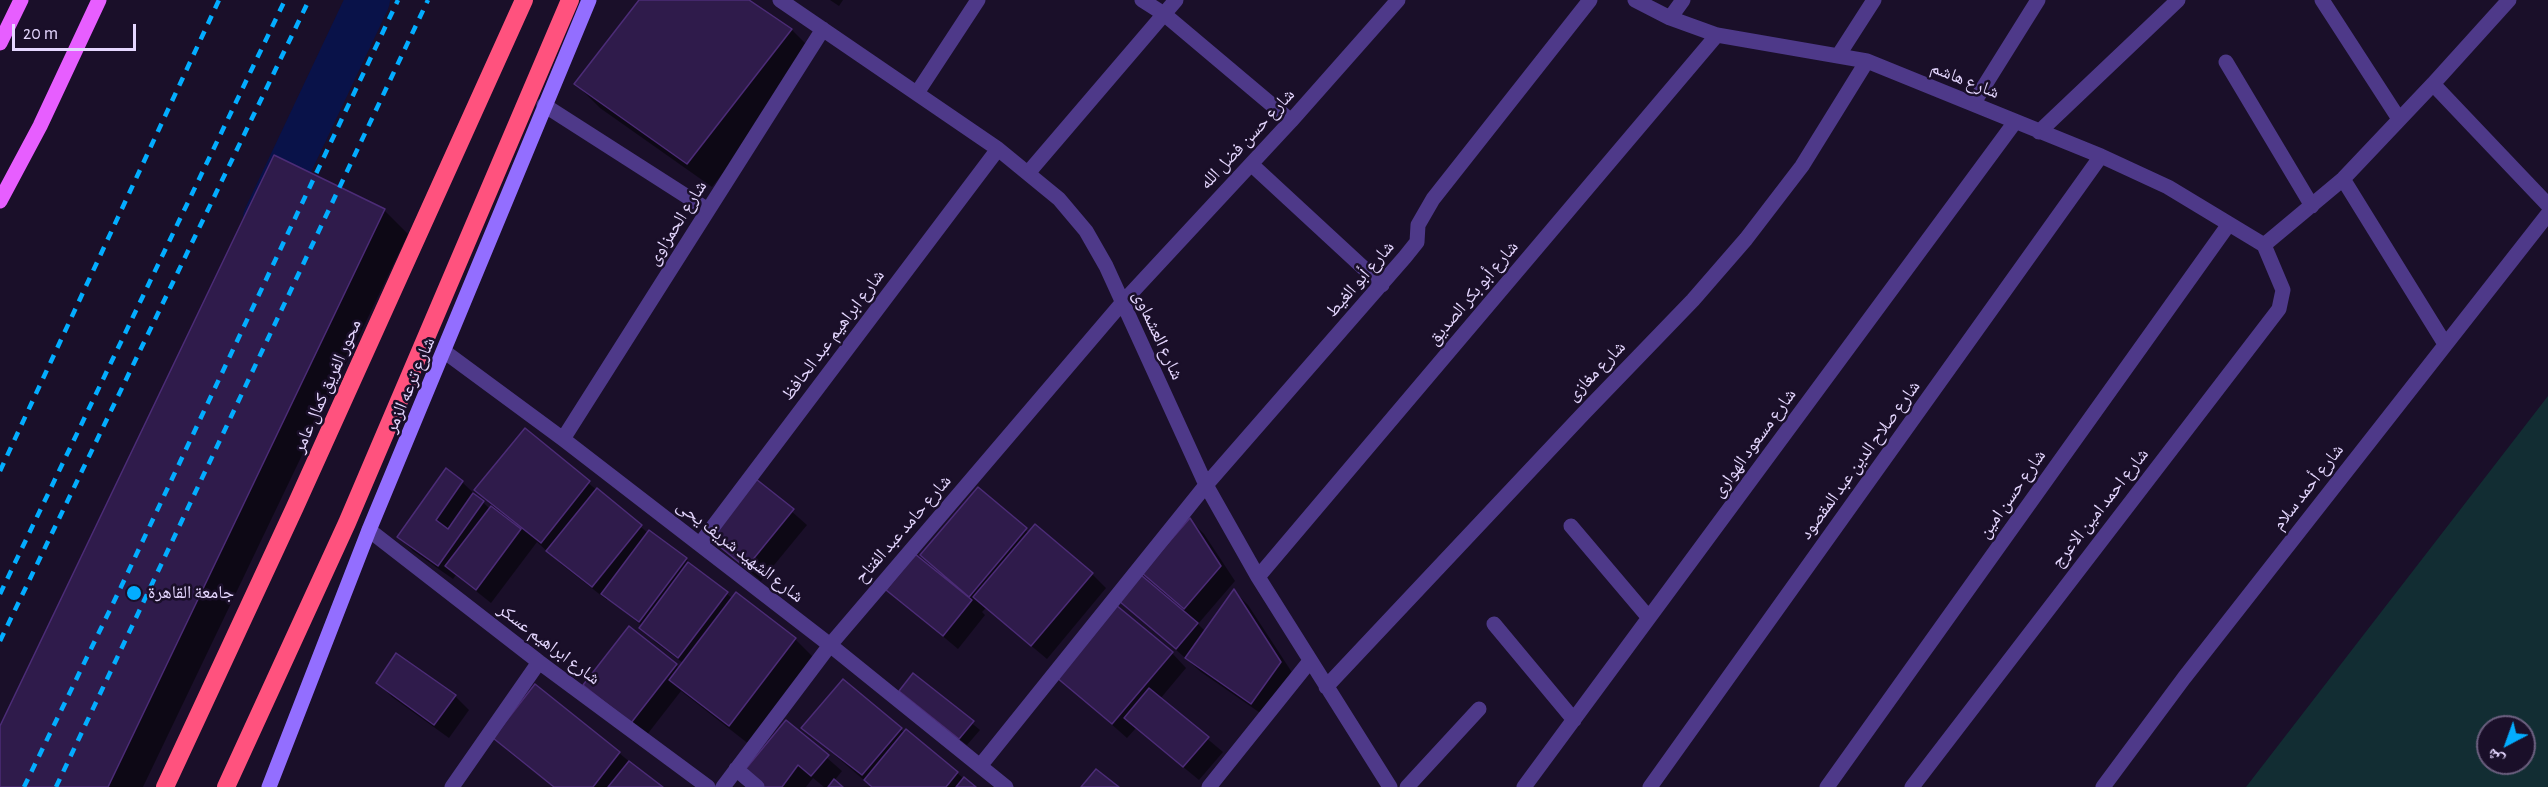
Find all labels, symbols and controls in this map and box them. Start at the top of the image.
scale bar [15,12,140,50]
text: 20 m [23,25,58,43]
street label: شارع هاشم [1927,56,2003,104]
street label: شارع حسن فضل الله [1195,84,1299,194]
street label: شارع الحمزاوى [642,177,712,269]
street label: شارع أبو بكر الصديق [1423,236,1523,350]
street label: شارع أبو الغيط [1321,237,1399,321]
street label: شارع ابراهيم عبد الحافظ [777,265,889,405]
street label: شارع العشماوى [1128,287,1188,383]
street label: محور الفريق كمال عامر [288,316,366,456]
street label: شارع ترعه الزمر [380,334,440,436]
street label: شارع مغازى [1562,336,1630,406]
street label: شارع صلاح الدين عبد المقصود [1795,376,1925,544]
street label: شارع مسعود الهوارى [1707,384,1801,502]
street label: شارع أحمد سلام [2268,440,2348,534]
street label: شارع احمد امين الاعرج [2047,444,2153,572]
street label: شارع حسن امين [1973,445,2051,543]
street label: شارع حامد عبد الفتاح [850,470,956,588]
street label: شارع الشهيد شريف يحى [672,495,808,607]
place label: جامعة القاهرة [148,582,234,604]
marker: جامعة القاهرة [125,584,143,602]
street label: شارع ابراهيم عسكر [494,598,604,690]
north arrow [2476,715,2536,775]
text: ش [2484,745,2507,769]

